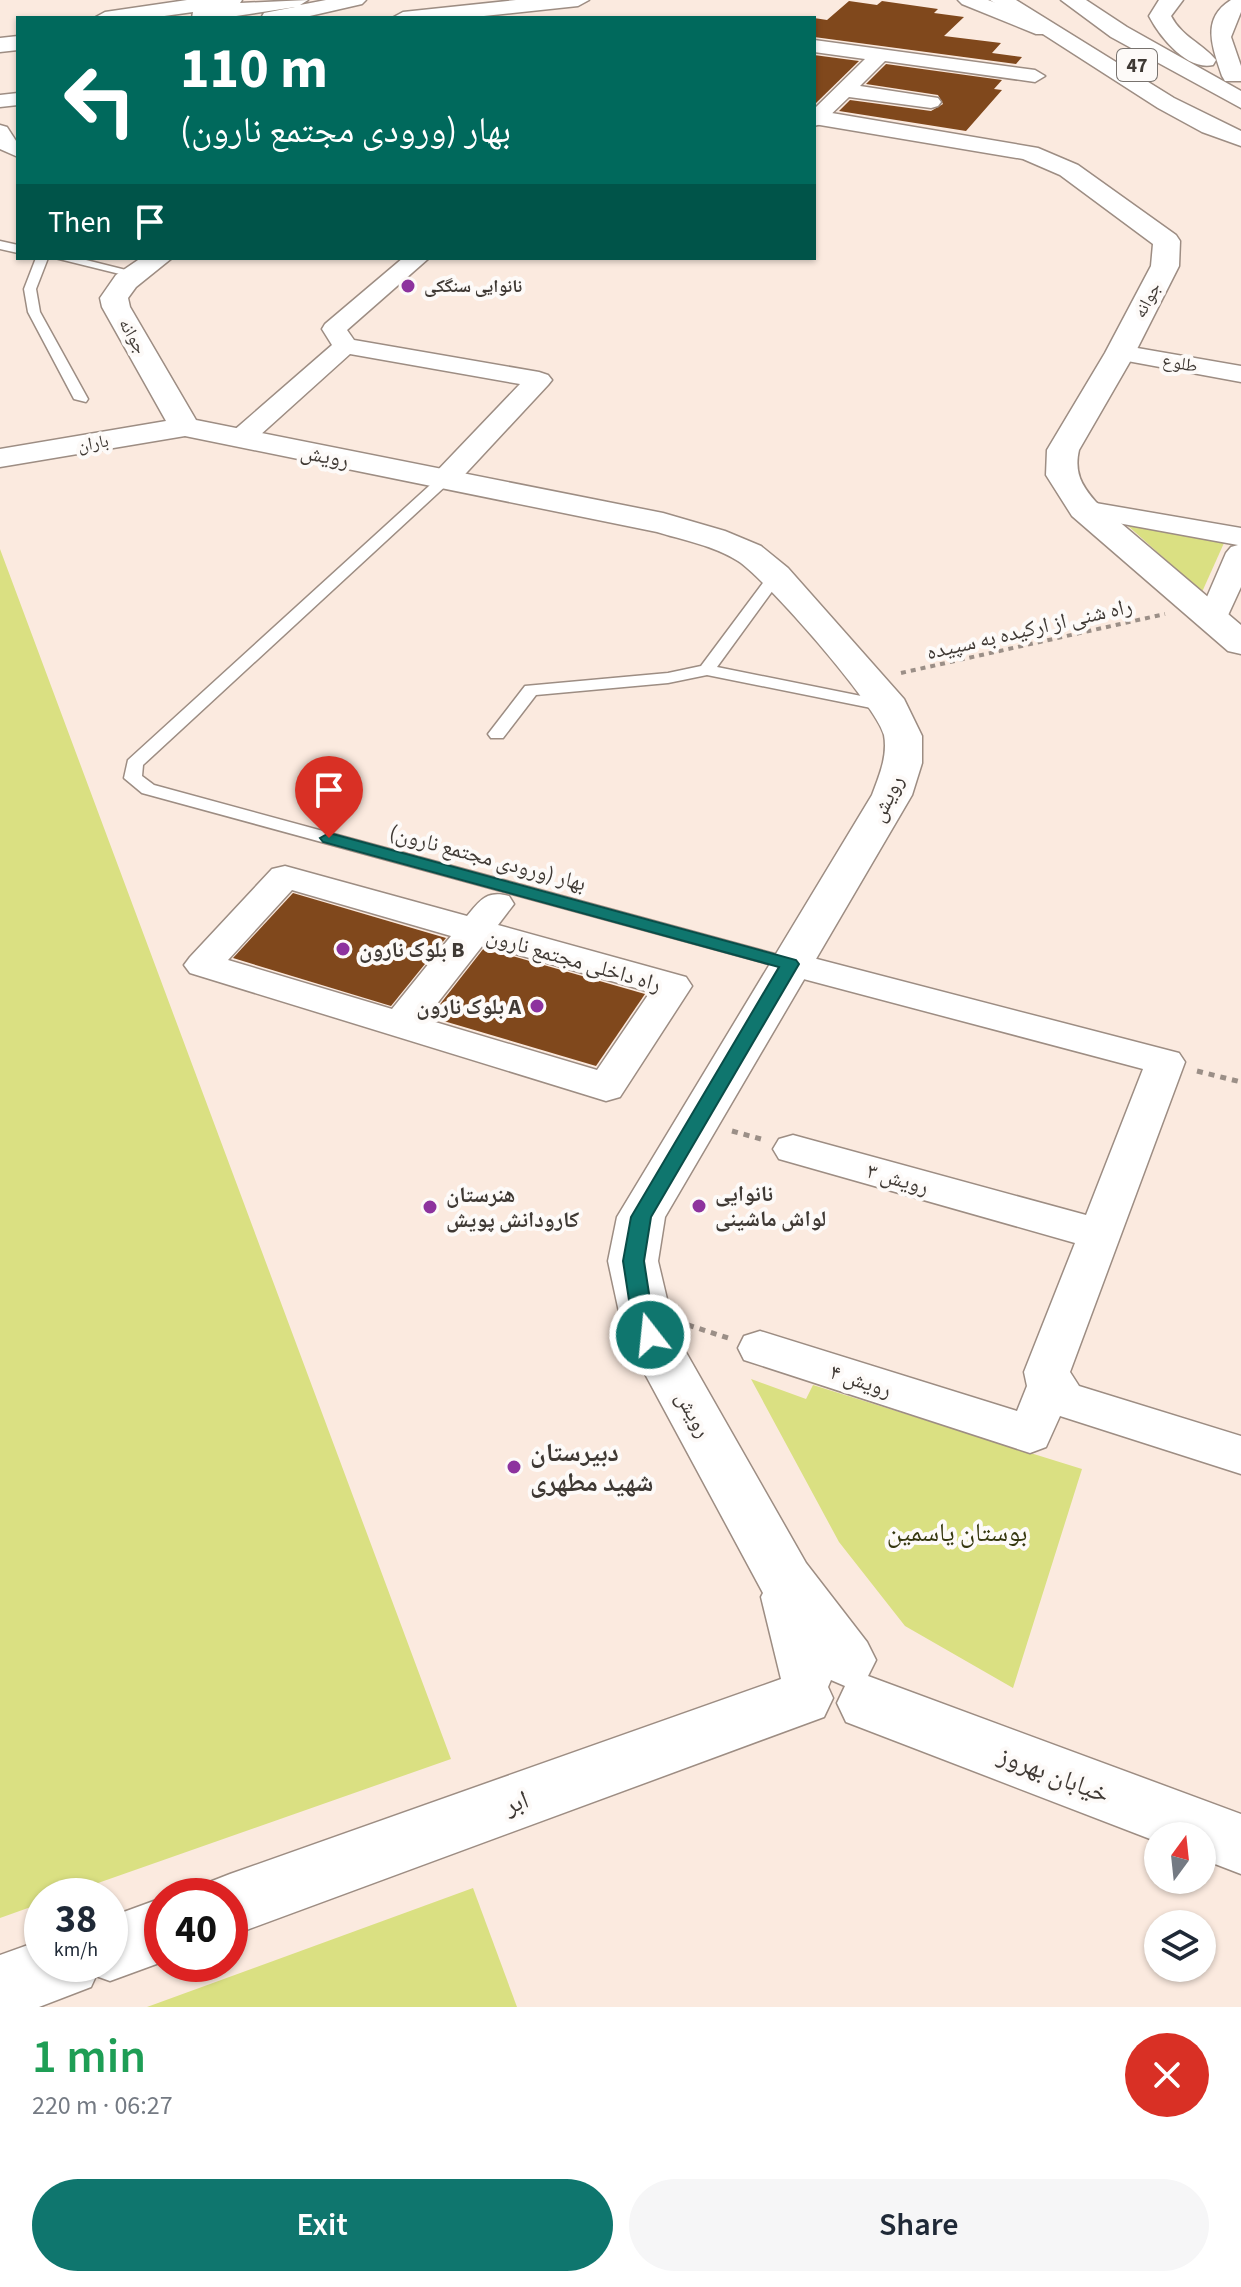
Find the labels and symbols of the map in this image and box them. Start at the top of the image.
road number: 47 [1117,49,1157,81]
place label: نانوایی سنگکی [424,274,522,299]
marker: نانوایی سنگکی [399,277,417,295]
street label: جوانه [1128,278,1167,323]
street label: جوانه [112,314,153,359]
street label: طلوع [1160,348,1200,379]
street label: باران [76,428,111,459]
street label: رویش [298,436,352,476]
street label: راه شنی از ارکیده به سپیده [923,590,1135,668]
pin [295,756,363,838]
street label: رویش [862,770,912,827]
street label: بهار (ورودی مجتمع نارون) [386,816,590,900]
street label: راه داخلی مجتمع نارون [483,920,665,1000]
place label: بلوک نارون B [359,934,465,966]
marker: بلوک نارون B [334,940,352,958]
place label: بلوک نارون A [416,991,521,1023]
marker: بلوک نارون A [528,997,546,1015]
street label: رویش ۳ [863,1155,932,1203]
place label: نانوایی لواش ماشینی [715,1178,826,1235]
place label: هنرستان کارودانش پویش [446,1179,579,1236]
marker: نانوایی لواش ماشینی [690,1197,708,1215]
marker: هنرستان کارودانش پویش [421,1198,439,1216]
position arrow [608,1293,692,1377]
street label: رویش ۴ [826,1356,896,1406]
street label: رویش [667,1385,719,1444]
place label: دبیرستان شهید مطهری [530,1434,653,1501]
marker: دبیرستان شهید مطهری [505,1458,523,1476]
park label: بوستان یاسمین [887,1514,1027,1551]
street label: خیابان بهروز [992,1736,1115,1813]
street label: ابر [498,1781,534,1824]
north arrow [1144,1822,1216,1894]
speed limit sign: 40 [144,1878,248,1982]

